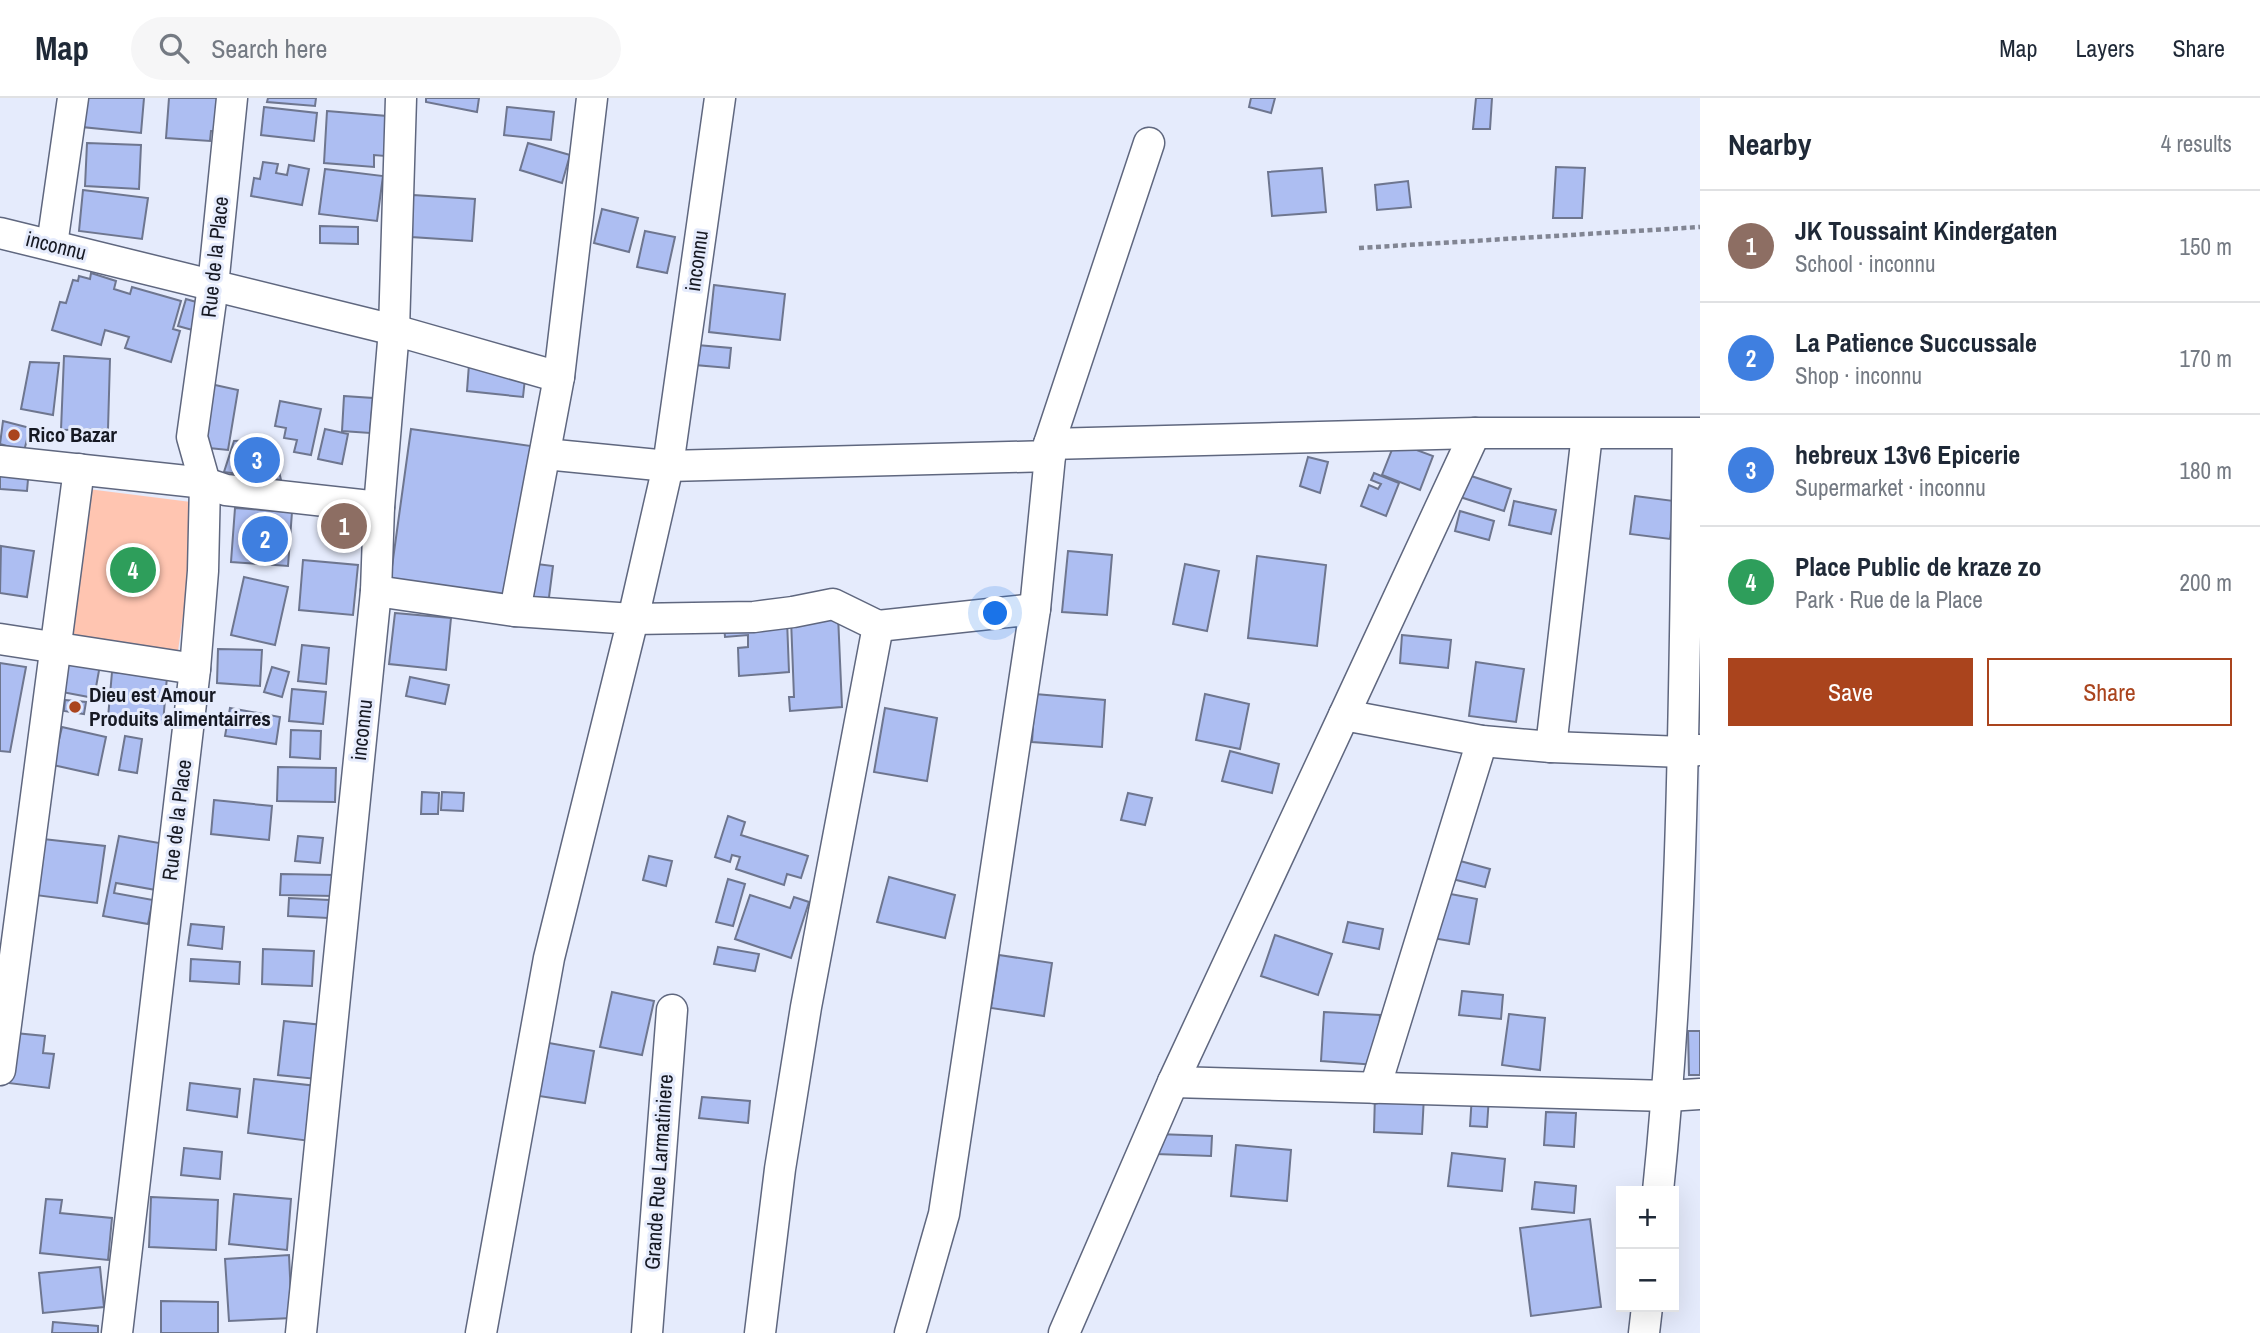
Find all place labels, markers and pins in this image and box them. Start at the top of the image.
place label: Rico Bazar [28,420,117,449]
marker: Rico Bazar [6,427,22,443]
pin: 3 [234,434,280,486]
pin: 1 [321,500,367,552]
pin: 2 [242,513,288,565]
pin: 4 [110,544,156,596]
place label: Dieu est Amour Produits alimentairres [89,680,271,733]
marker: Dieu est Amour Produits alimentairres [67,699,83,715]

